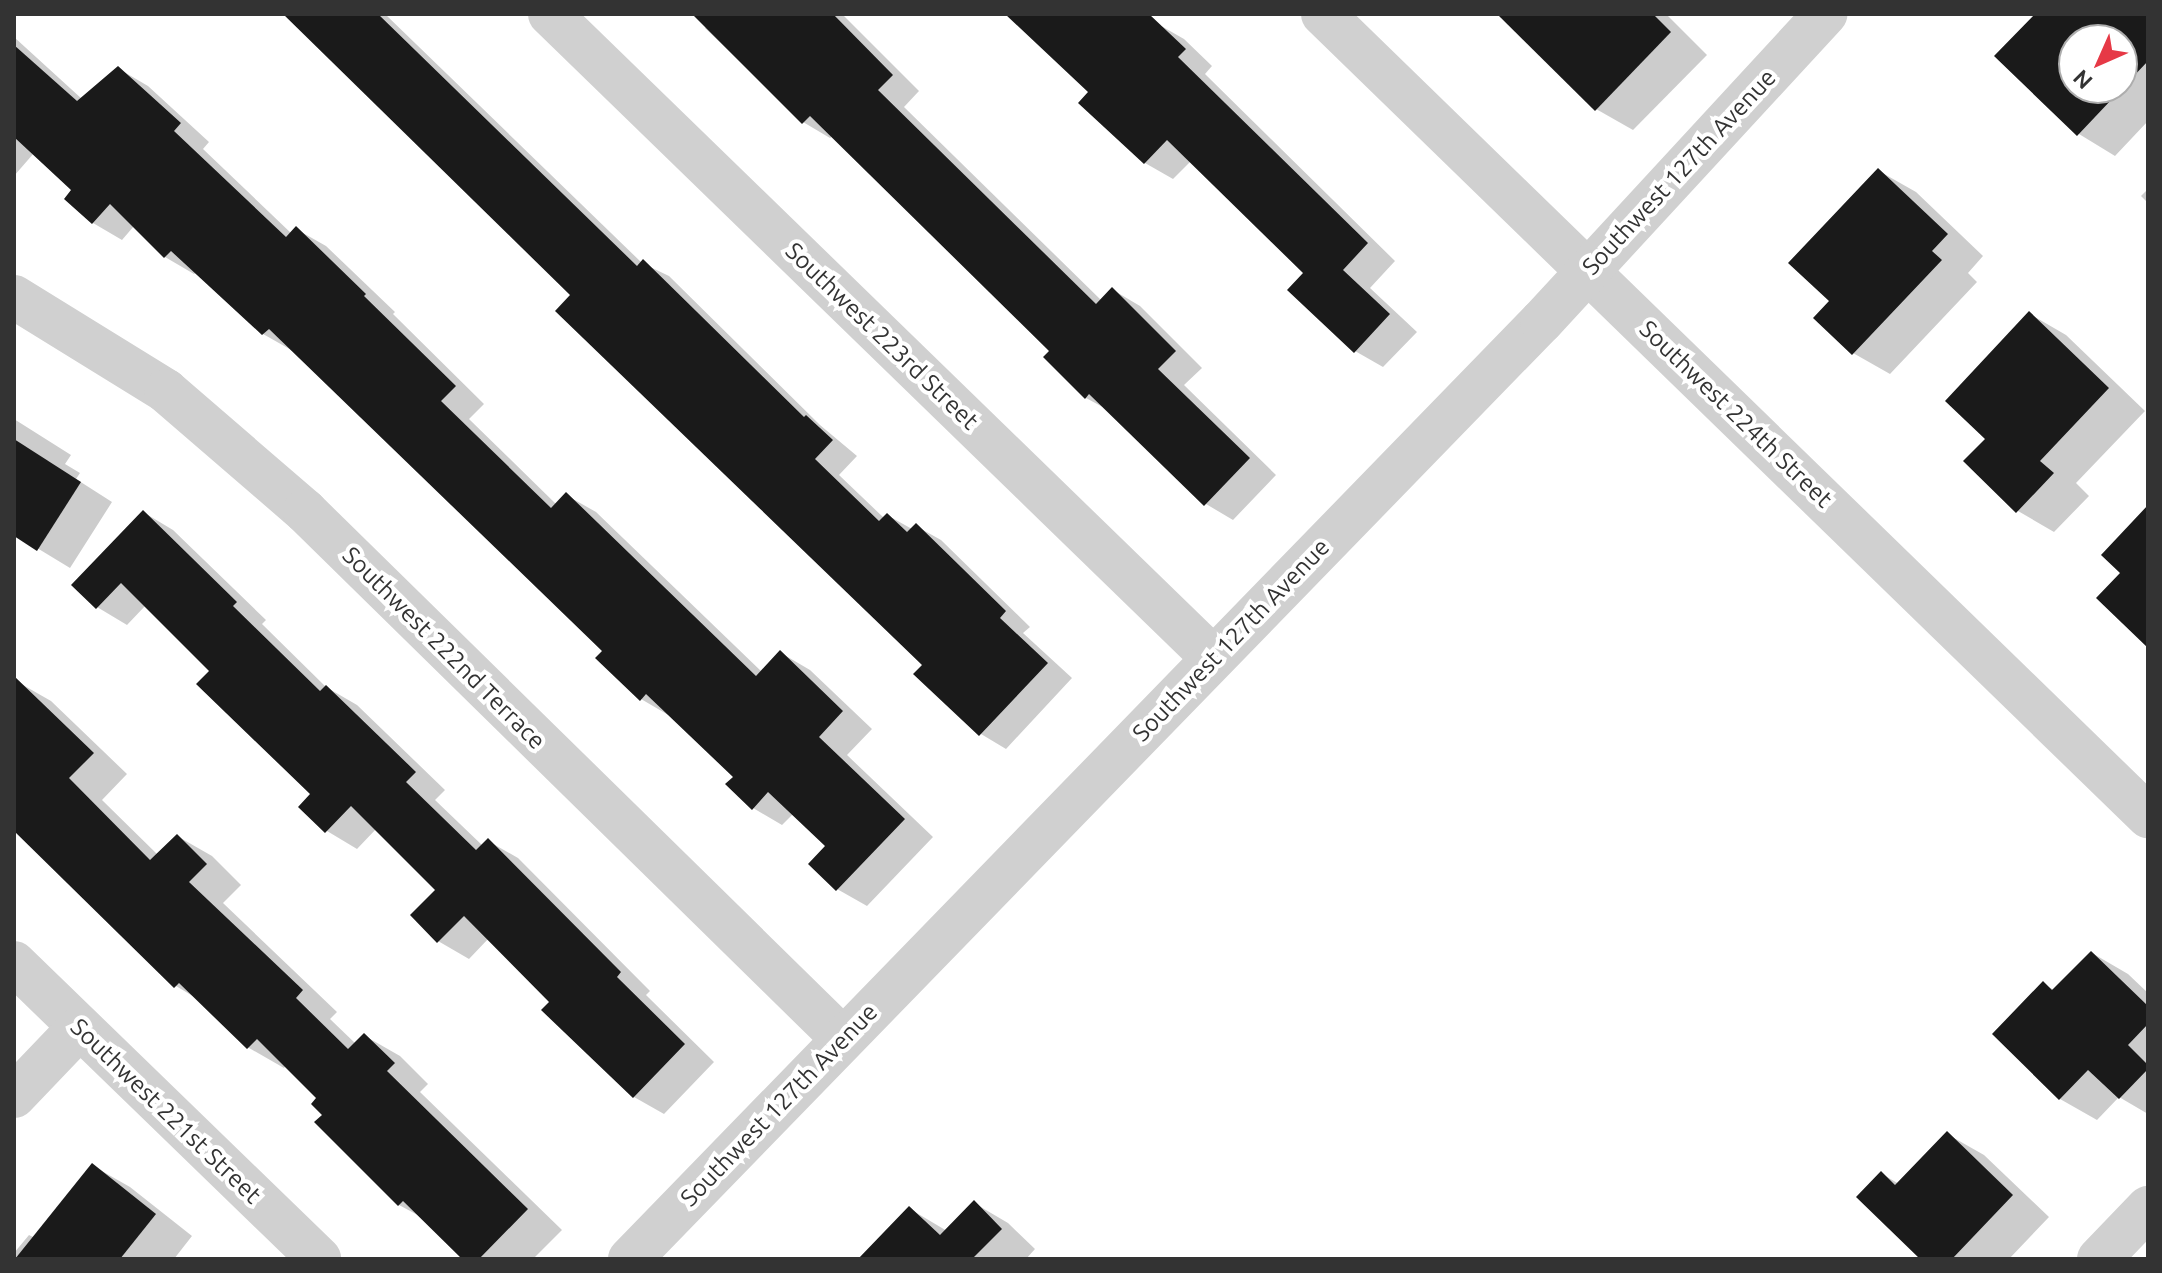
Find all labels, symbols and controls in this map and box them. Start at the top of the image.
north arrow [2058,24,2138,104]
street label: Southwest 127th Avenue [1576,63,1782,281]
text: N [2067,65,2097,95]
street label: Southwest 223rd Street [780,236,984,436]
street label: Southwest 224th Street [1634,314,1838,514]
street label: Southwest 127th Avenue [1127,533,1335,747]
street label: Southwest 222nd Terrace [337,541,551,755]
street label: Southwest 127th Avenue [675,998,883,1212]
street label: Southwest 221st Street [65,1013,267,1209]

